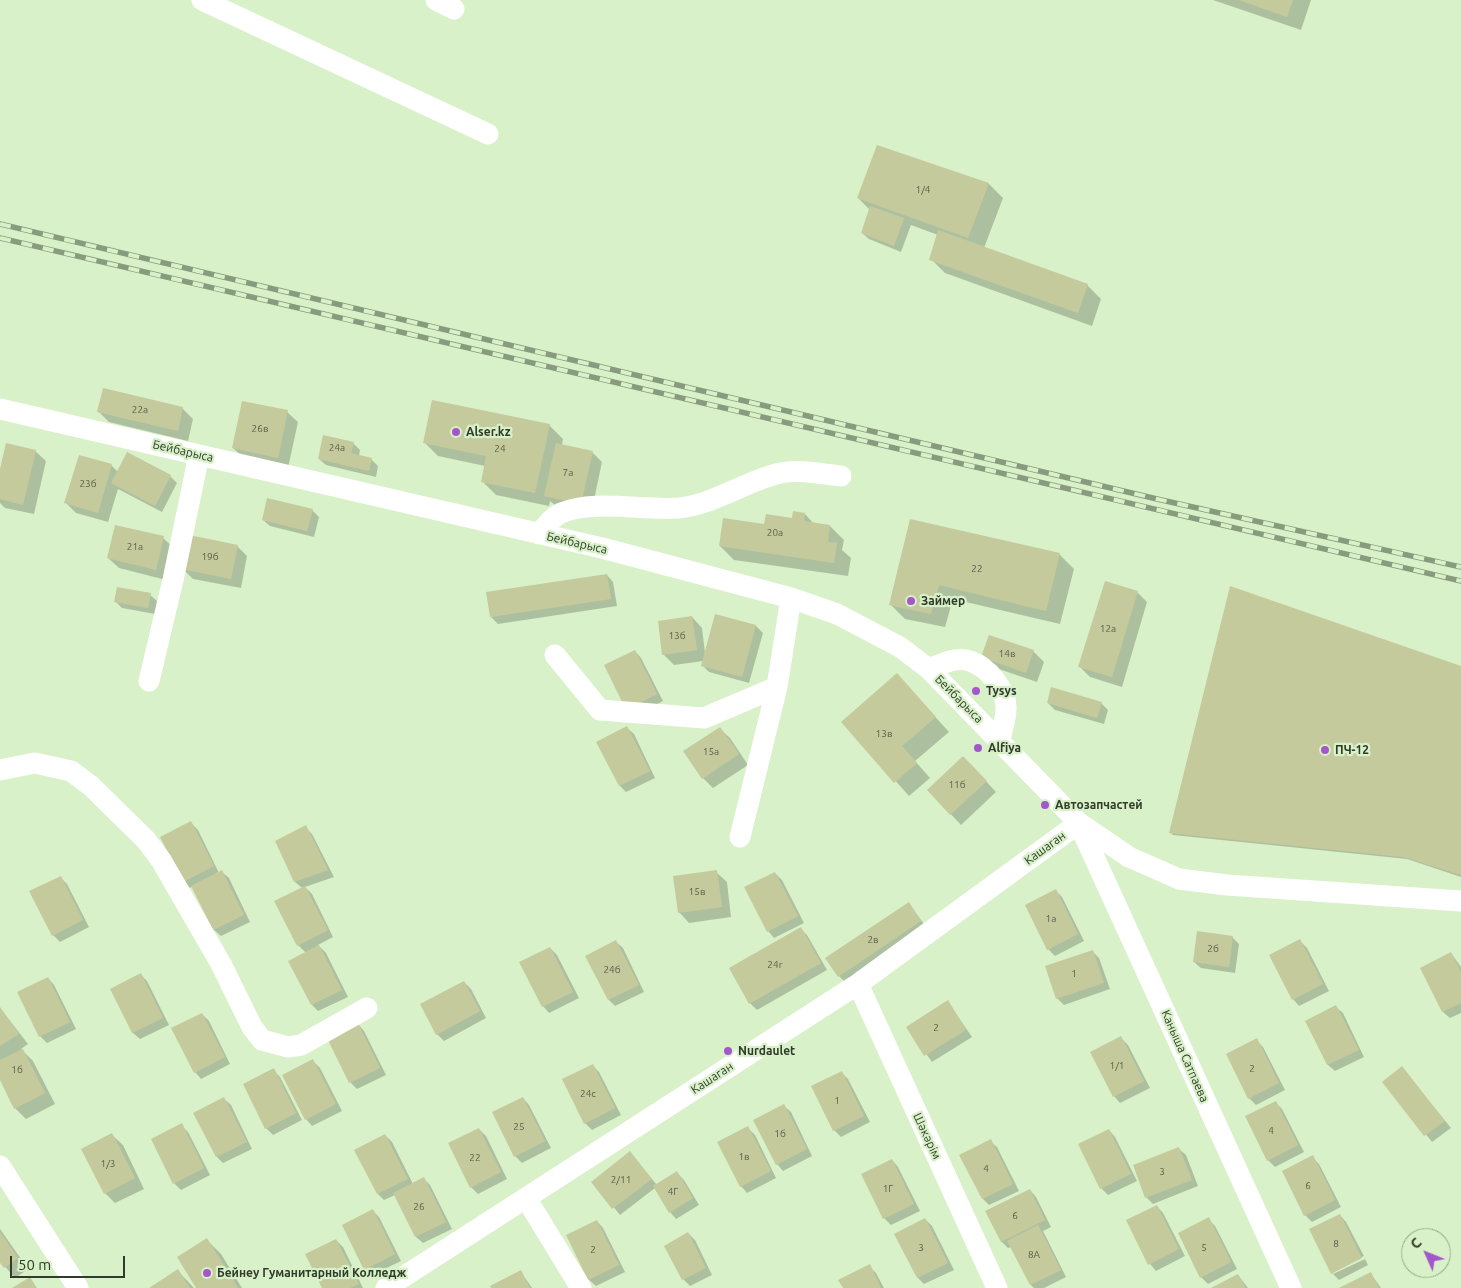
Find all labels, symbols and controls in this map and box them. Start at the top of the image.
house number: 1/4 [916,184,930,196]
house number: 22а [132,404,148,416]
house number: 26в [252,423,268,435]
place label: Alser.kz [466,425,511,439]
marker: Alser.kz [450,426,462,438]
street label: Бейбарыса [151,437,215,465]
house number: 24а [329,442,345,454]
house number: 24 [494,443,506,455]
house number: 7а [563,467,573,479]
house number: 23б [79,478,97,490]
house number: 20а [767,527,783,539]
street label: Бейбарыса [545,529,609,557]
house number: 21а [127,541,143,553]
house number: 19б [201,551,219,563]
house number: 22 [971,563,983,575]
place label: Займер [921,594,965,608]
marker: Займер [905,595,917,607]
house number: 12а [1100,623,1116,635]
house number: 13б [668,630,686,642]
house number: 14в [999,648,1015,660]
street label: Бейбарыса [932,672,986,726]
place label: Tysys [986,684,1017,698]
marker: Tysys [970,685,982,697]
house number: 13в [876,728,892,740]
place label: Alfiya [988,741,1021,755]
marker: Alfiya [972,742,984,754]
place label: ПЧ-12 [1335,743,1369,757]
marker: ПЧ-12 [1319,744,1331,756]
house number: 15а [703,746,719,758]
house number: 11б [948,779,966,791]
place label: Автозапчастей [1055,798,1143,812]
marker: Автозапчастей [1039,799,1051,811]
street label: Кашаган [1022,828,1068,868]
house number: 15в [689,886,705,898]
house number: 1а [1046,913,1056,925]
house number: 2в [867,934,879,946]
house number: 2б [1207,943,1219,955]
house number: 24г [767,959,783,971]
house number: 24б [603,964,621,976]
house number: 1 [1071,968,1077,980]
street label: Каныша Сатпаева [1158,1008,1212,1104]
house number: 2 [933,1022,939,1034]
place label: Nurdaulet [738,1044,795,1058]
marker: Nurdaulet [722,1045,734,1057]
street label: Кашаган [688,1059,736,1097]
house number: 1/1 [1110,1060,1124,1072]
house number: 2 [1249,1063,1255,1075]
house number: 1б [11,1064,23,1076]
house number: 24с [580,1088,596,1100]
house number: 1 [834,1095,840,1107]
street label: Шәкәрім [910,1110,944,1162]
house number: 25 [513,1121,525,1133]
house number: 4 [1268,1125,1274,1137]
house number: 1б [774,1128,786,1140]
house number: 1в [738,1151,750,1163]
house number: 22 [469,1152,481,1164]
house number: 1/3 [101,1158,115,1170]
house number: 4 [983,1163,989,1175]
house number: 3 [1159,1166,1165,1178]
house number: 2/11 [611,1174,631,1186]
house number: 6 [1305,1180,1311,1192]
house number: 1Г [883,1183,893,1195]
house number: 4Г [668,1186,678,1198]
house number: 26 [413,1201,425,1213]
house number: 6 [1012,1210,1018,1222]
north arrow [1401,1228,1451,1278]
text: С [1407,1235,1425,1252]
house number: 8 [1333,1238,1339,1250]
house number: 3 [918,1242,924,1254]
house number: 5 [1201,1242,1207,1254]
house number: 2 [590,1244,596,1256]
scale bar [12,1246,128,1278]
house number: 8А [1028,1249,1040,1261]
text: 50 m [18,1256,51,1273]
place label: Бейнеу Гуманитарный Колледж [217,1266,406,1280]
marker: Бейнеу Гуманитарный Колледж [201,1267,213,1279]

